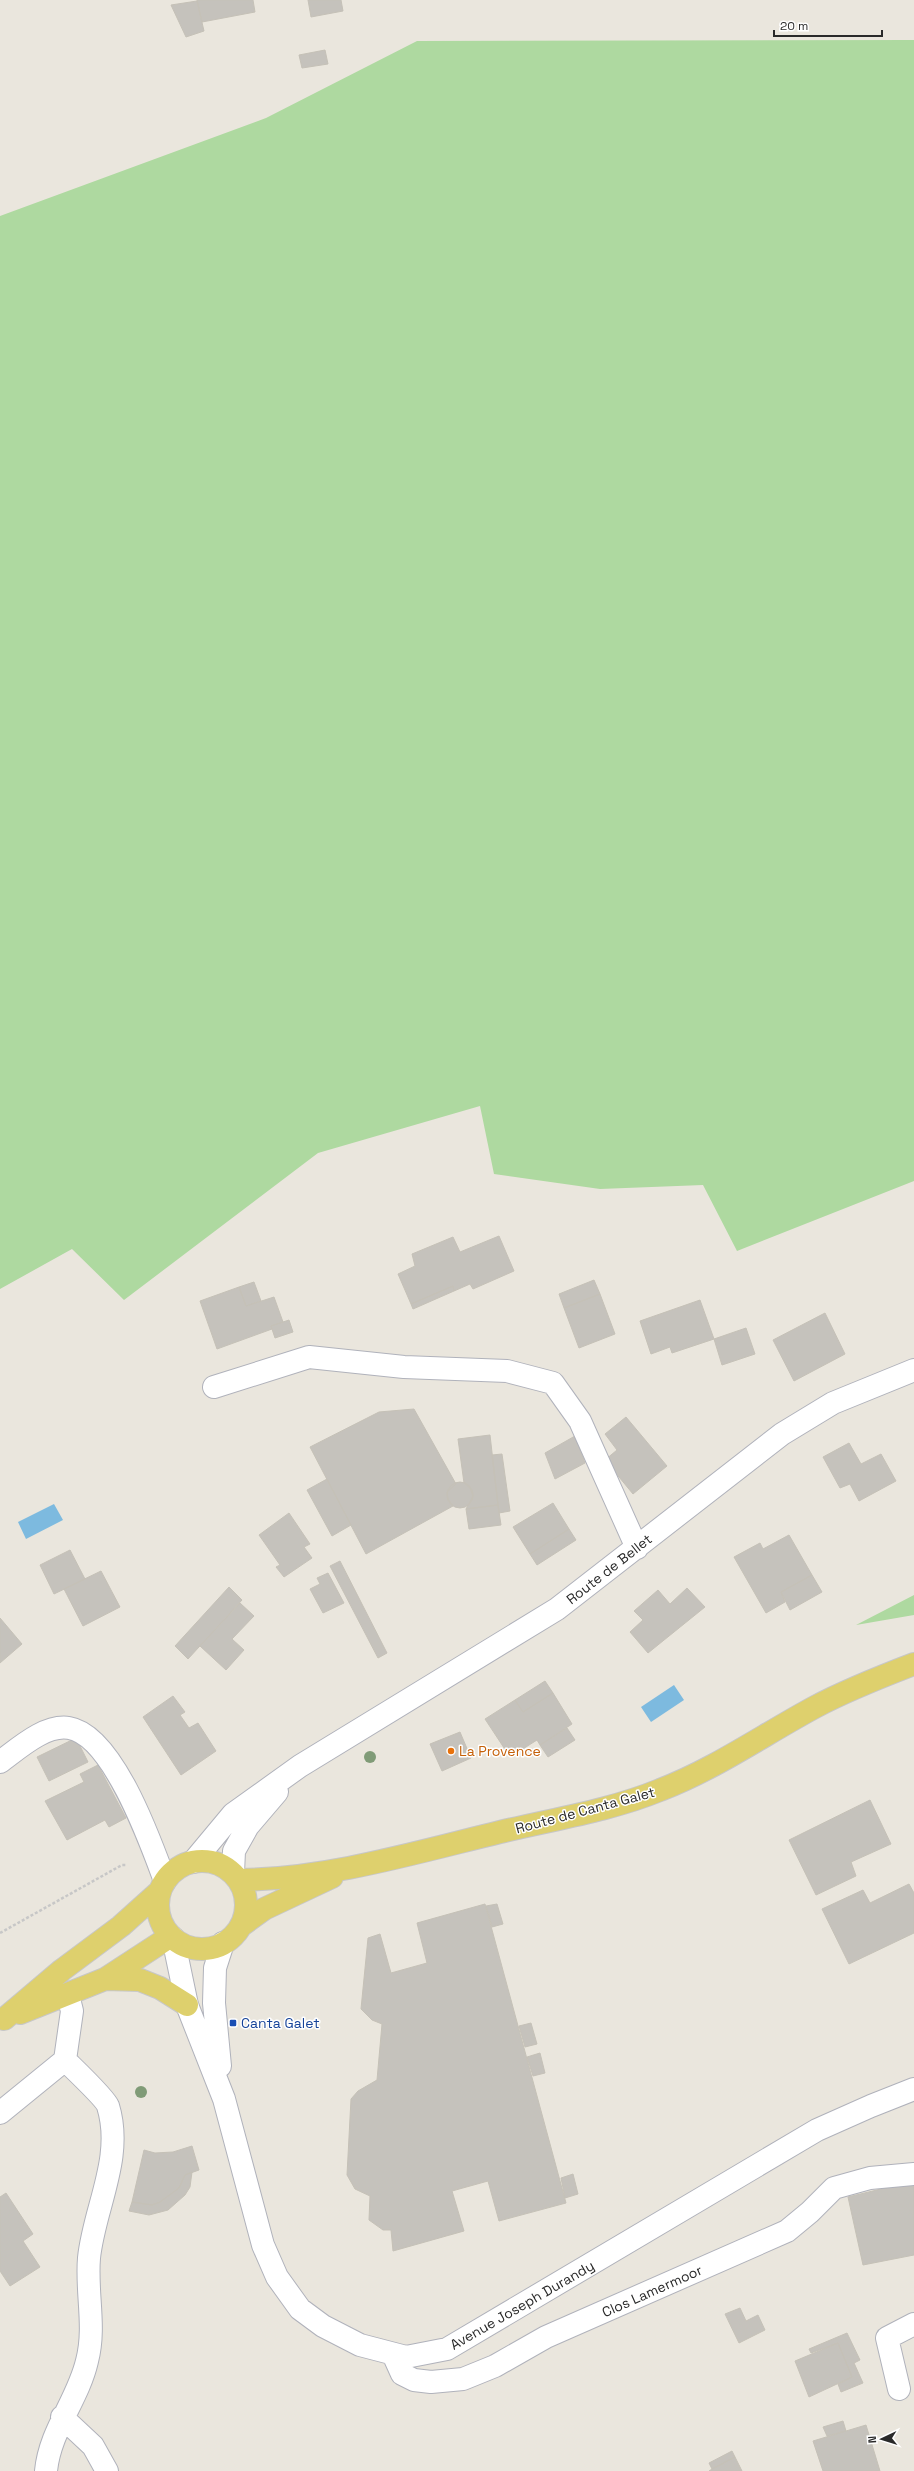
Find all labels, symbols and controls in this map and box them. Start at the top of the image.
scale bar [774,12,882,38]
text: 20 m [780,18,808,34]
street label: Route de Bellet [563,1530,655,1608]
place label: La Provence [459,1742,541,1760]
marker: La Provence [446,1746,456,1756]
street label: Route de Canta Galet [513,1783,657,1837]
place label: Canta Galet [241,2014,320,2032]
marker: Canta Galet [228,2018,238,2028]
street label: Avenue Joseph Durandy [447,2256,597,2354]
street label: Clos Lamermoor [599,2261,705,2321]
north arrow [862,2419,902,2459]
text: N [865,2436,879,2444]

